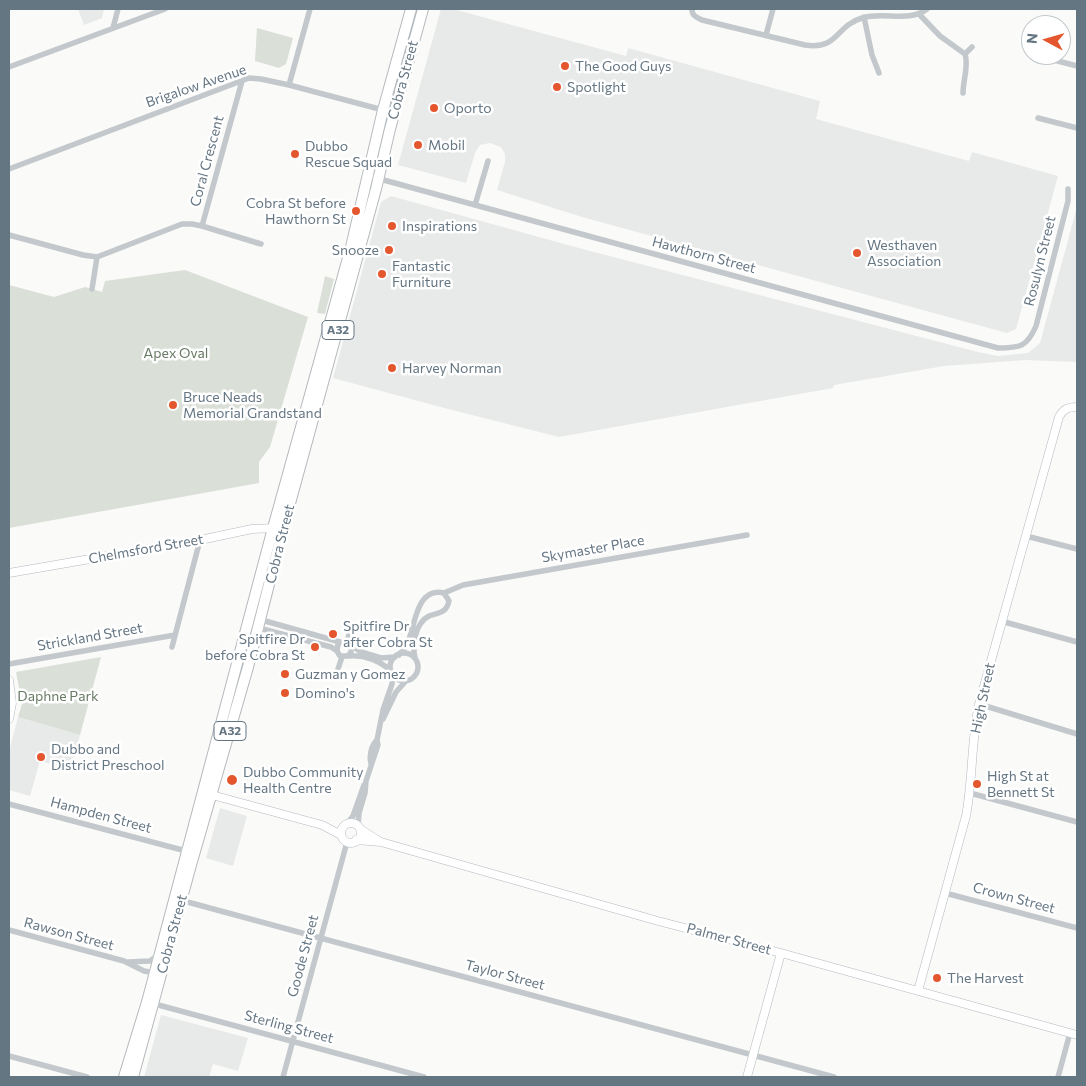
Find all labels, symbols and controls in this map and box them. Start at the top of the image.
north arrow [1021,15,1071,65]
text: N [1023,32,1041,45]
street label: Cobra Street [384,39,422,121]
place label: The Good Guys [575,58,671,74]
marker: The Good Guys [559,60,571,72]
street label: Brigalow Avenue [143,61,249,111]
place label: Spotlight [567,79,626,95]
marker: Spotlight [551,81,563,93]
place label: Oporto [444,100,492,116]
marker: Oporto [428,102,440,114]
street label: Coral Crescent [187,114,227,208]
place label: Mobil [428,137,465,153]
place label: Dubbo Rescue Squad [305,138,392,170]
marker: Mobil [412,139,424,151]
marker: Dubbo Rescue Squad [289,148,301,160]
place label: Cobra St before Hawthorn St [246,195,346,228]
marker: Cobra St before Hawthorn St [350,205,362,217]
street label: Rosulyn Street [1021,214,1059,308]
place label: Inspirations [402,218,477,234]
marker: Inspirations [386,220,398,232]
street label: Hawthorn Street [650,233,758,277]
place label: Westhaven Association [867,237,941,270]
place label: Snooze [332,242,379,258]
marker: Snooze [383,244,395,256]
marker: Westhaven Association [851,247,863,259]
place label: Fantastic Furniture [392,258,451,290]
marker: Fantastic Furniture [376,268,388,280]
road number: A32 [322,320,354,340]
park label: Apex Oval [144,345,208,361]
place label: Harvey Norman [402,360,502,376]
marker: Harvey Norman [386,362,398,374]
place label: Bruce Neads Memorial Grandstand [183,389,322,422]
marker: Bruce Neads Memorial Grandstand [167,399,179,411]
street label: Cobra Street [262,503,298,585]
street label: Chelmsford Street [87,531,205,567]
street label: Skymaster Place [540,532,646,566]
place label: Spitfire Dr after Cobra St [343,618,433,650]
street label: Strickland Street [36,619,144,655]
marker: Spitfire Dr after Cobra St [327,628,339,640]
place label: Spitfire Dr before Cobra St [205,631,305,664]
marker: Spitfire Dr before Cobra St [309,641,321,653]
street label: High Street [967,661,999,735]
place label: Guzman y Gomez [295,666,405,682]
marker: Guzman y Gomez [279,668,291,680]
place label: Domino's [295,685,355,701]
marker: Domino's [279,687,291,699]
park label: Daphne Park [17,688,99,704]
road number: A32 [214,721,246,740]
place label: Dubbo and District Preschool [51,741,165,774]
marker: Dubbo and District Preschool [35,751,47,763]
place label: Dubbo Community Health Centre [243,764,364,796]
place label: High St at Bennett St [987,768,1055,800]
marker: Dubbo Community Health Centre [225,773,239,787]
marker: High St at Bennett St [971,778,983,790]
street label: Hampden Street [49,793,153,837]
street label: Crown Street [971,879,1057,917]
street label: Cobra Street [153,893,191,975]
street label: Goode Street [284,913,322,999]
street label: Rawson Street [22,914,116,954]
street label: Palmer Street [685,920,773,958]
street label: Taylor Street [463,956,547,994]
place label: The Harvest [947,970,1024,986]
marker: The Harvest [931,972,943,984]
street label: Sterling Street [243,1007,335,1047]

